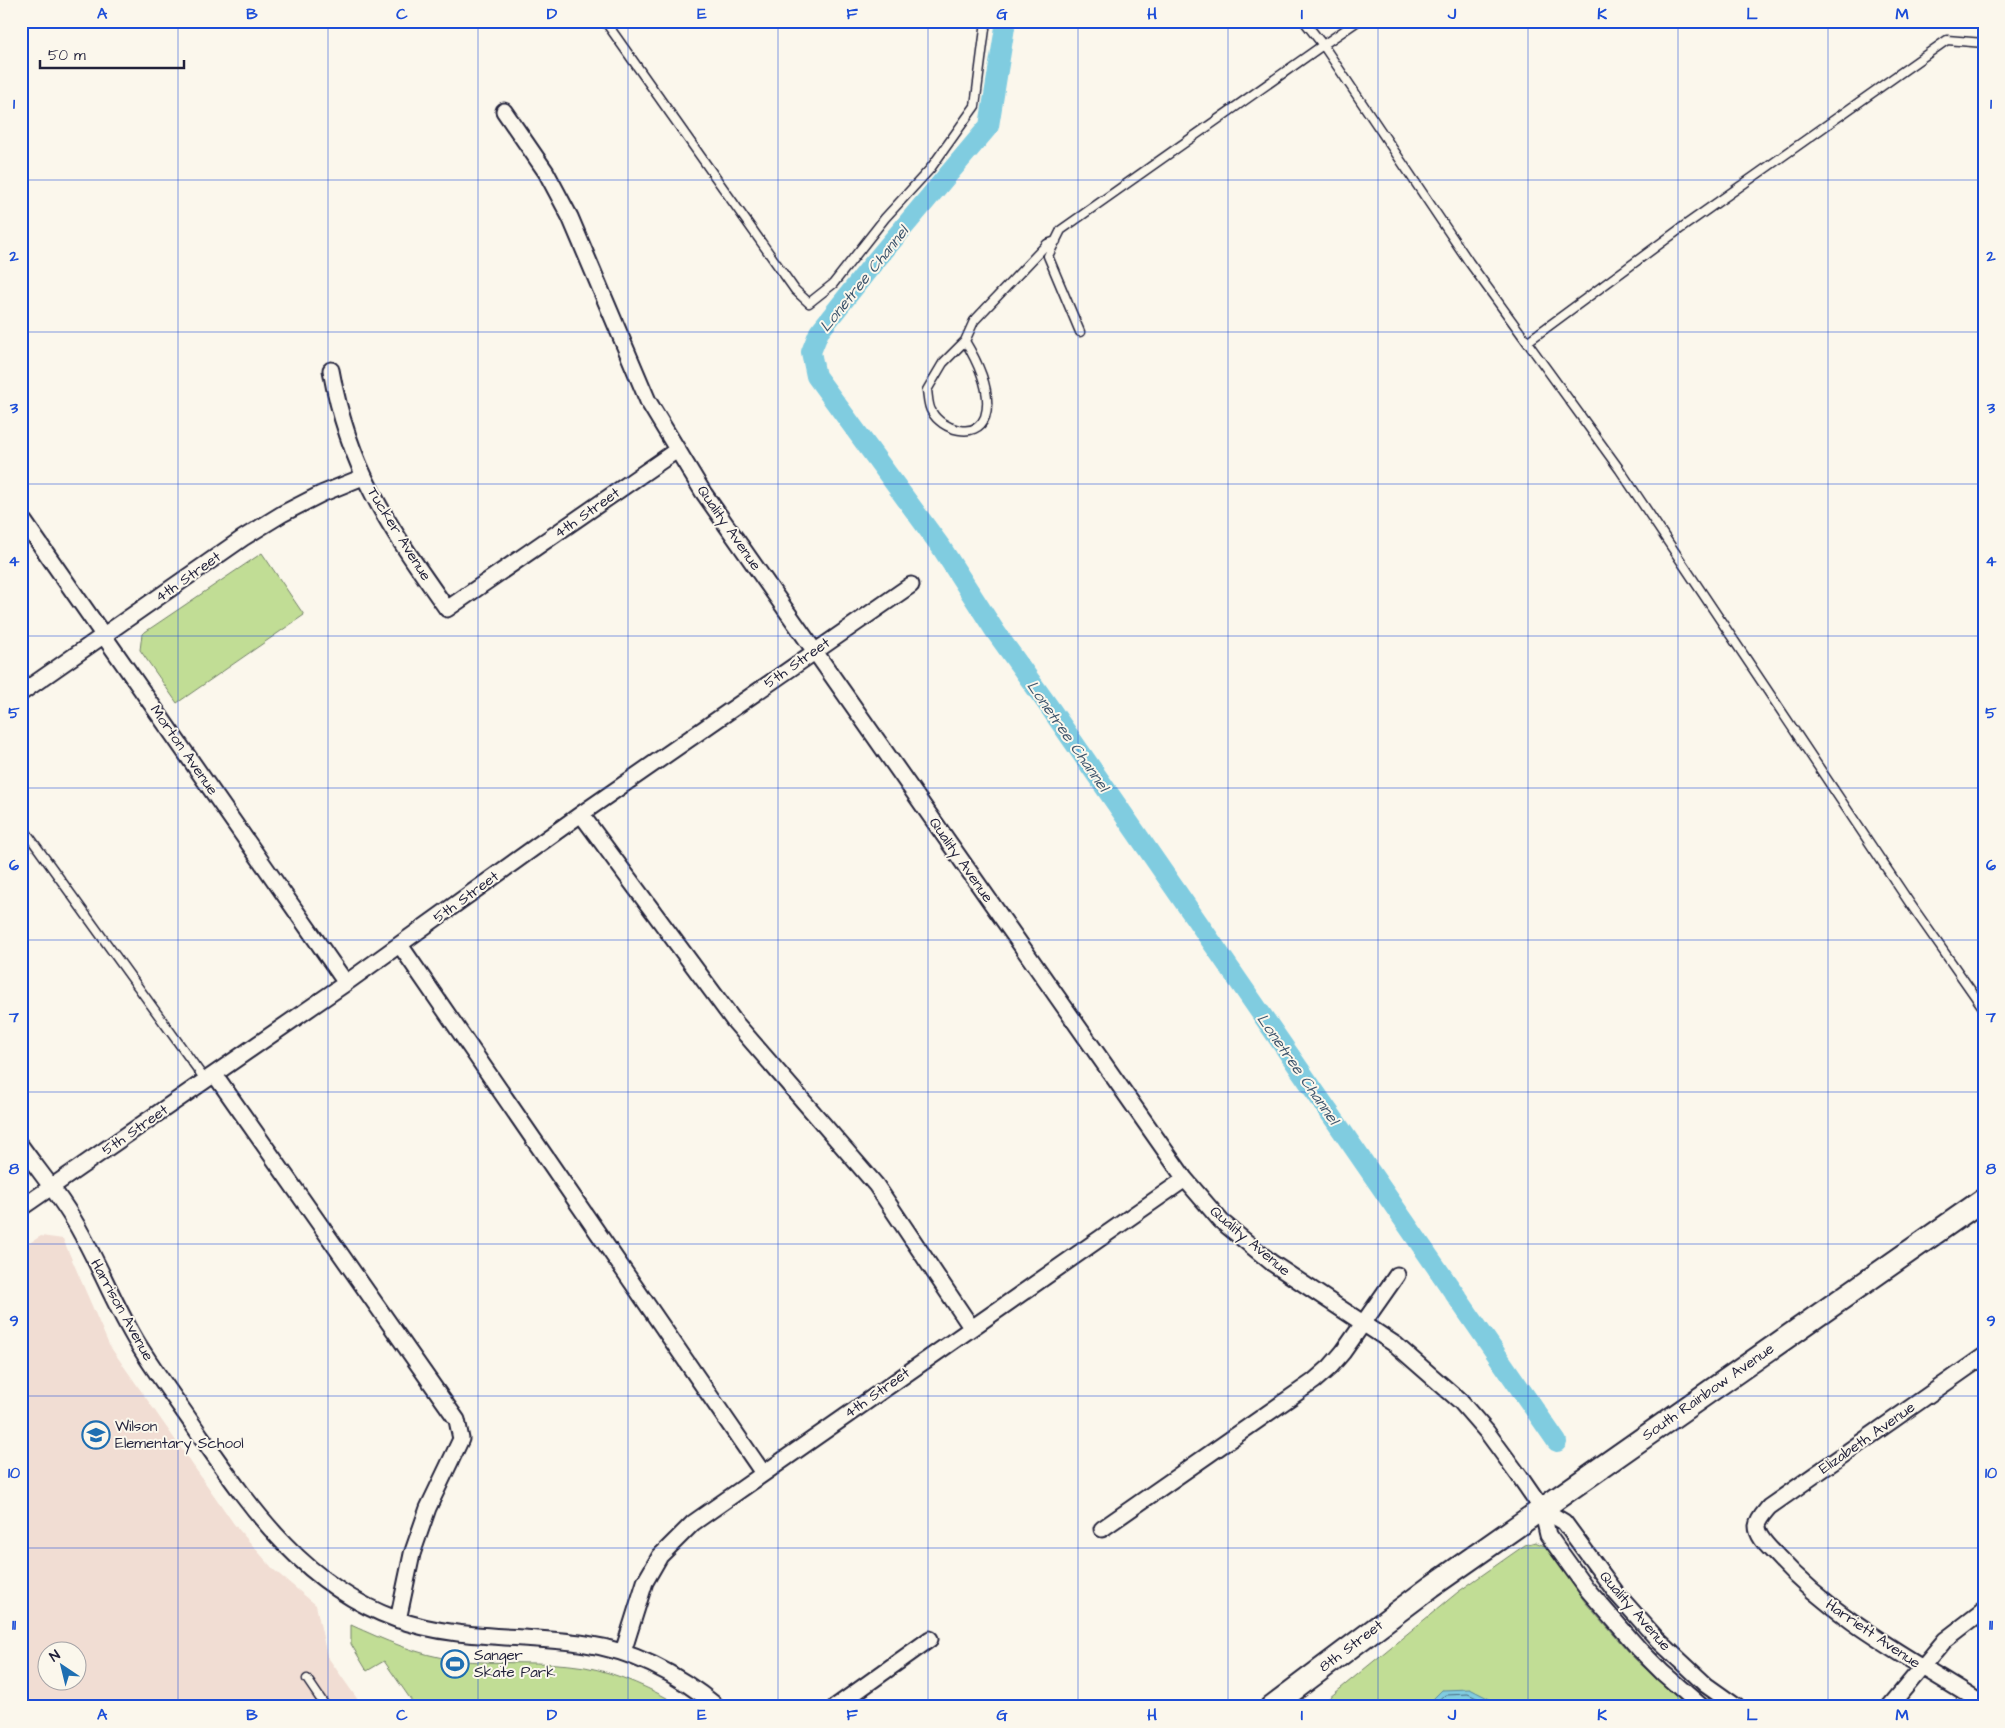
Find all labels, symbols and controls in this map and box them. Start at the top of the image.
text: A [97,3,108,25]
text: B [246,3,258,25]
text: C [396,3,408,25]
text: D [547,3,558,25]
text: E [697,3,707,25]
text: F [846,3,858,25]
text: G [996,3,1008,25]
text: H [1147,3,1157,25]
text: I [1301,3,1303,25]
text: J [1447,3,1457,25]
text: K [1597,3,1607,25]
text: L [1746,3,1758,25]
text: M [1895,3,1909,25]
scale bar [40,38,184,70]
text: 50 m [48,45,86,66]
text: 1 [13,93,16,115]
text: 1 [1990,93,1993,115]
water label: Lonetree Channel [814,220,915,337]
text: 2 [8,245,19,267]
text: 2 [1985,245,1996,267]
text: 3 [9,397,19,419]
text: 3 [1986,397,1996,419]
street label: Quality Avenue [691,481,766,575]
street label: Tucker Avenue [362,483,436,585]
street label: 4th Street [550,483,624,543]
street label: 4th Street [151,547,225,607]
text: 4 [9,550,20,572]
text: 4 [1986,550,1997,572]
street label: 5th Street [760,632,834,694]
water label: Lonetree Channel [1022,676,1116,798]
street label: Morton Avenue [145,701,223,799]
text: 5 [8,702,20,724]
text: 5 [1985,702,1997,724]
street label: Quality Avenue [923,813,998,907]
text: 6 [9,854,19,876]
text: 6 [1986,854,1996,876]
street label: 5th Street [429,866,503,928]
text: 7 [8,1006,19,1028]
text: 7 [1985,1006,1996,1028]
water label: Lonetree Channel [1252,1009,1346,1131]
street label: 5th Street [98,1099,172,1161]
text: 8 [9,1158,20,1180]
text: 8 [1986,1158,1997,1180]
street label: Quality Avenue [1204,1201,1295,1282]
street label: Harrison Avenue [85,1255,159,1365]
text: 9 [9,1310,19,1332]
text: 9 [1986,1310,1996,1332]
street label: South Rainbow Avenue [1638,1338,1778,1446]
street label: 4th Street [840,1363,914,1423]
street label: Elizabeth Avenue [1815,1397,1919,1479]
place label: Wilson Elementary School [115,1416,244,1455]
school or university icon: Wilson Elementary School [81,1420,111,1450]
text: 10 [8,1462,20,1484]
text: 10 [1985,1462,1997,1484]
street label: Quality Avenue [1594,1567,1676,1656]
street label: Harriett Avenue [1821,1594,1925,1674]
text: 11 [12,1614,17,1636]
text: 11 [1989,1614,1994,1636]
street label: 8th Street [1315,1615,1387,1677]
north arrow [38,1640,88,1690]
text: N [46,1645,65,1667]
place label: Sanger Skate Park [474,1645,555,1683]
sports icon: Sanger Skate Park [440,1649,470,1679]
text: A [97,1704,108,1726]
text: B [246,1704,258,1726]
text: C [396,1704,408,1726]
text: D [547,1704,558,1726]
text: E [697,1704,707,1726]
text: F [846,1704,858,1726]
text: G [996,1704,1008,1726]
text: H [1147,1704,1157,1726]
text: I [1301,1704,1303,1726]
text: J [1447,1704,1457,1726]
text: K [1597,1704,1607,1726]
text: L [1746,1704,1758,1726]
text: M [1895,1704,1909,1726]

